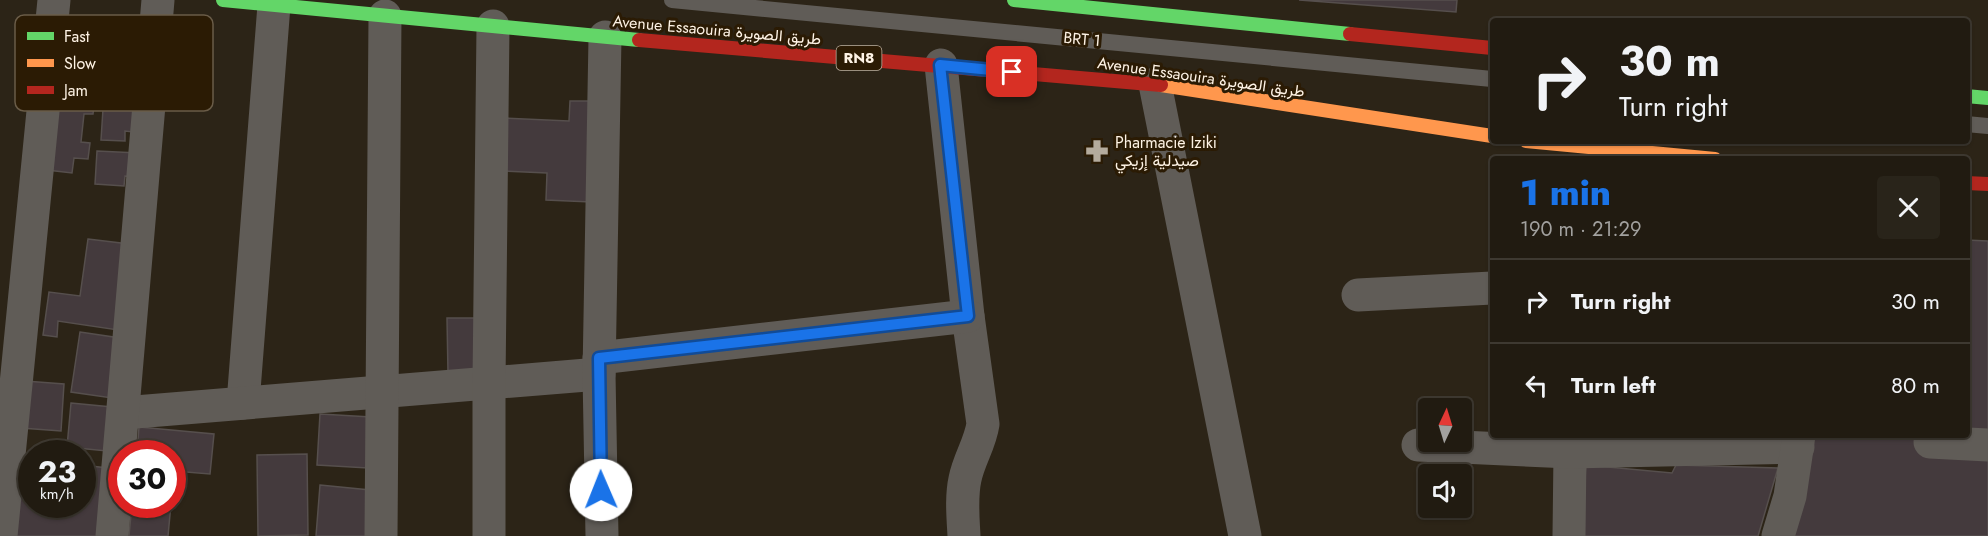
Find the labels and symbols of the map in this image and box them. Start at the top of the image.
street label: Avenue Essaouira طريق الصويرة [612,9,822,51]
legend [15,15,213,111]
text: Fast [64,25,90,48]
street label: BRT 1 [1062,26,1102,52]
road number: RN8 [836,46,882,70]
pin [986,46,1037,97]
street label: Avenue Essaouira طريق الصويرة [1096,51,1306,103]
text: Slow [64,52,96,75]
text: Jam [62,79,88,102]
place label: Pharmacie Iziki صيدلية إزيكي [1115,131,1217,174]
pharmacy icon: Pharmacie Iziki صيدلية إزيكي [1084,138,1110,164]
north arrow [1418,398,1472,452]
speed limit sign: 30 [108,440,186,518]
position arrow [569,458,633,522]

